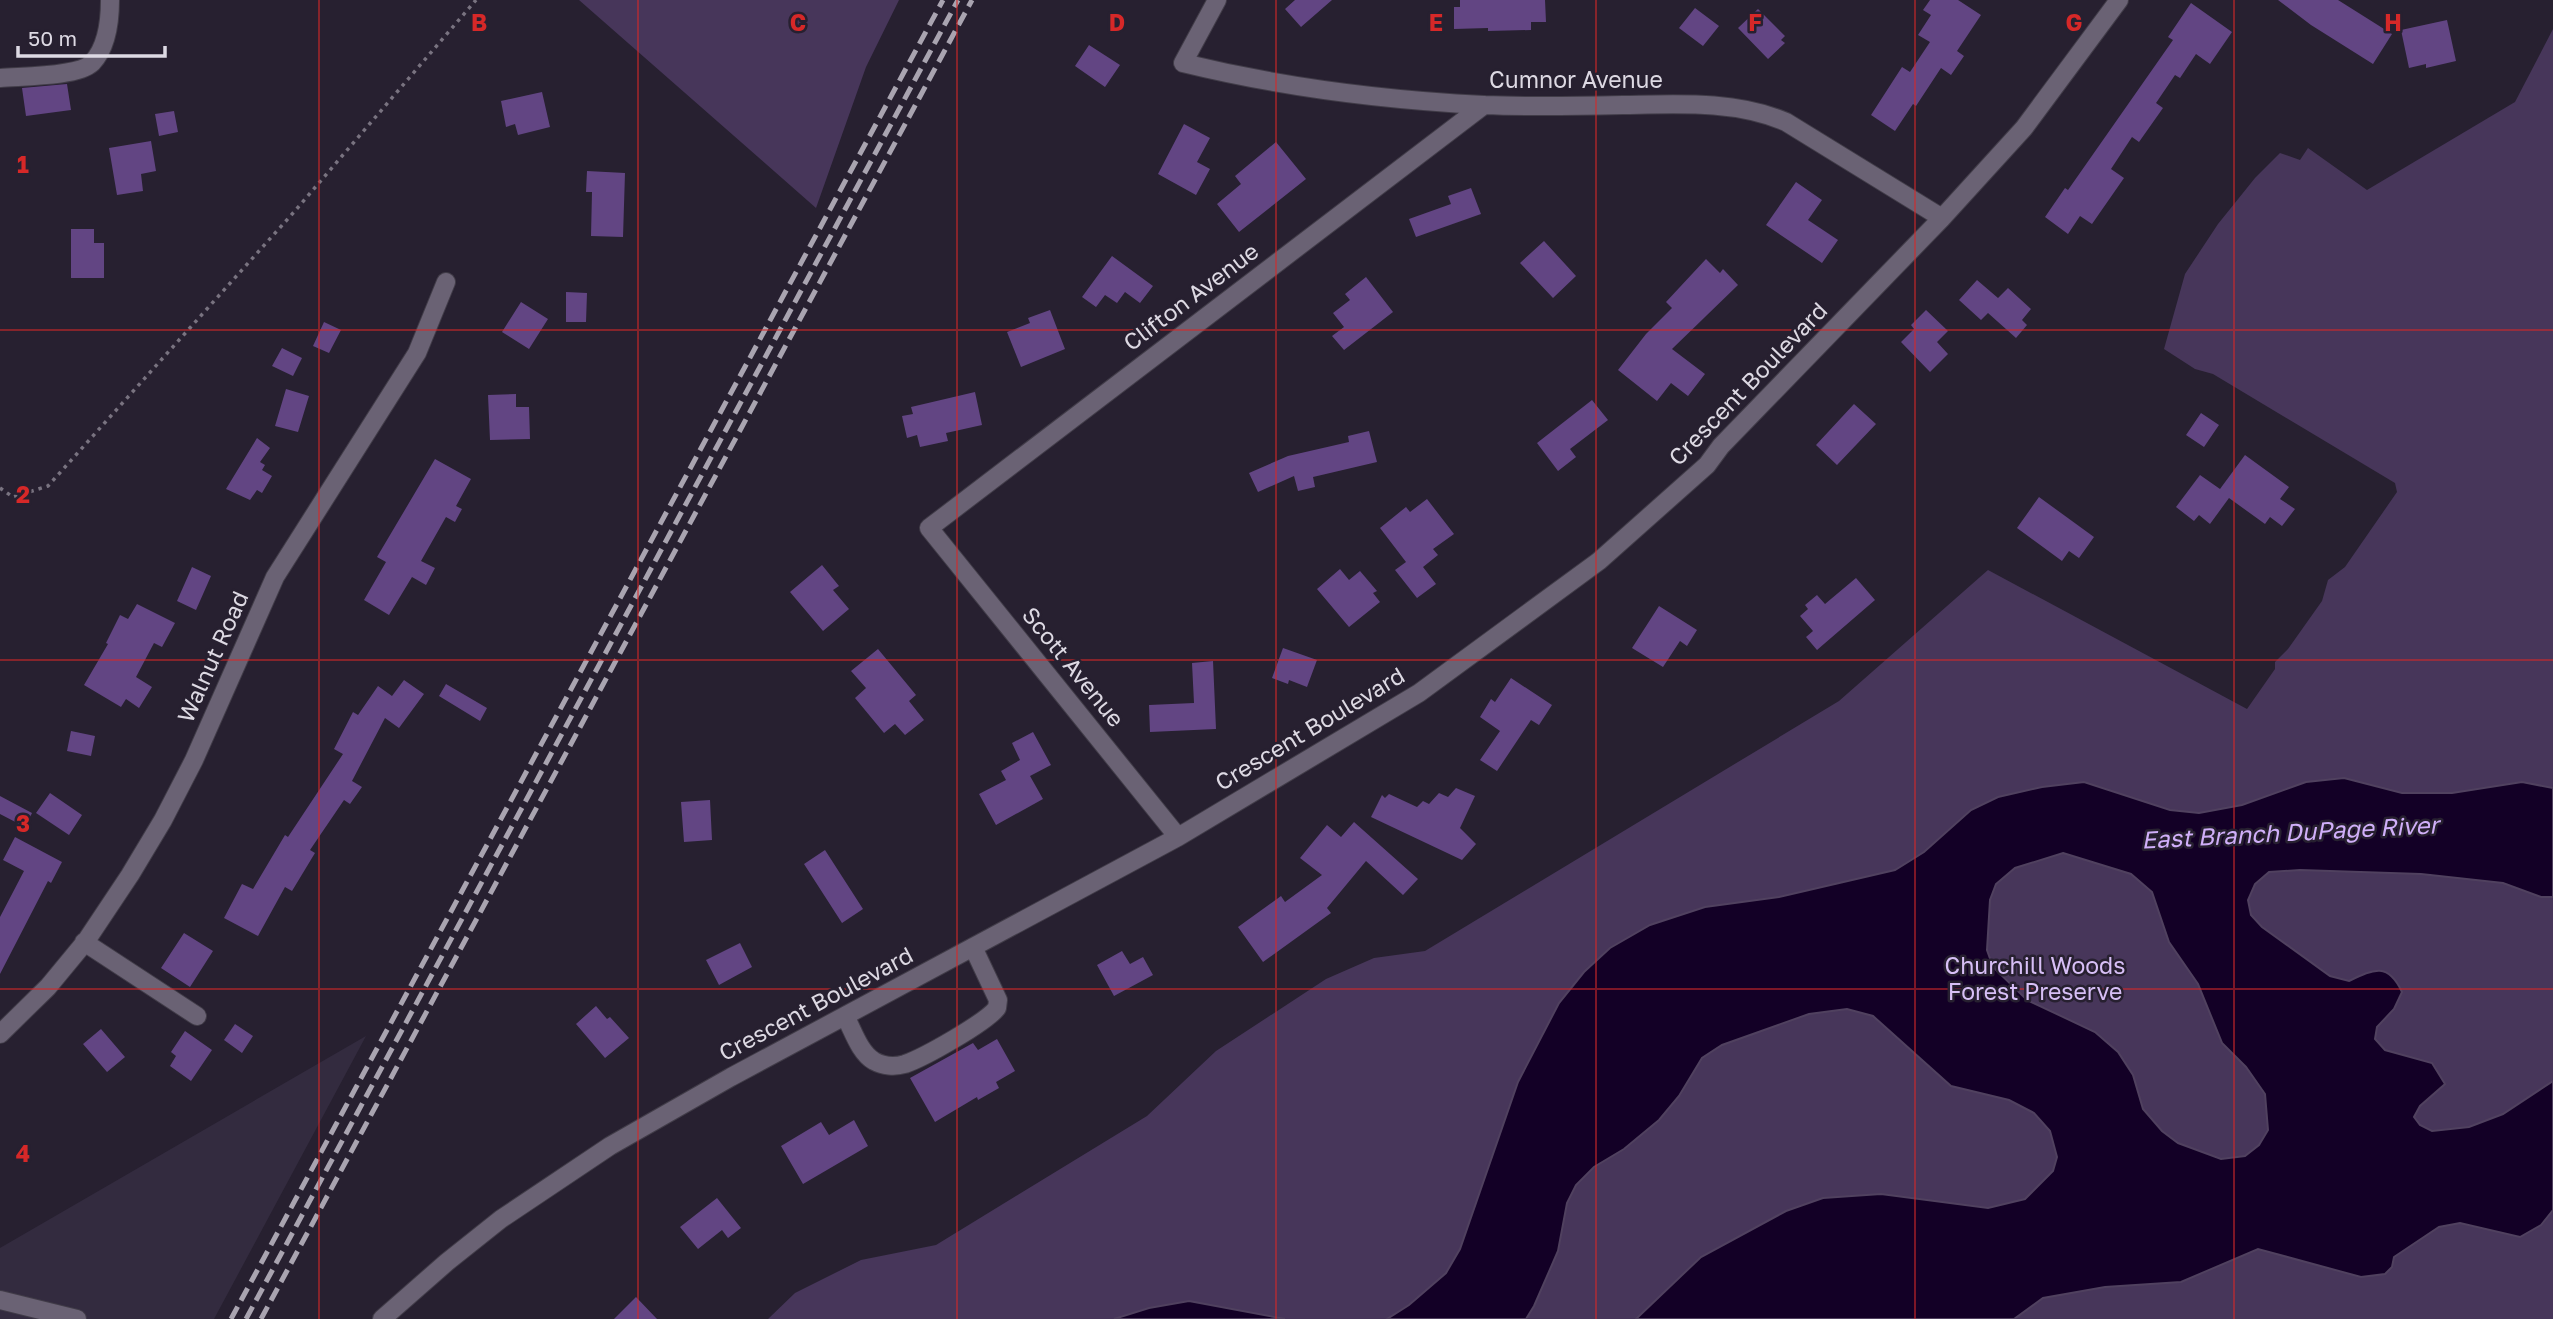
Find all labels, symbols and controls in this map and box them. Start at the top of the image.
text: B [471,8,487,36]
text: C [790,8,806,36]
text: D [1109,8,1125,36]
text: E [1429,8,1443,36]
text: F [1748,8,1762,36]
text: G [2066,8,2082,36]
text: H [2384,8,2402,36]
scale bar [18,14,164,58]
text: 50 m [28,25,77,51]
street label: Cumnor Avenue [1489,65,1663,93]
text: 1 [17,150,29,178]
street label: Clifton Avenue [1117,236,1263,356]
street label: Crescent Boulevard [1662,296,1832,471]
text: 2 [16,480,30,508]
street label: Walnut Road [171,587,254,727]
street label: Scott Avenue [1017,601,1131,732]
street label: Crescent Boulevard [1210,661,1409,796]
text: 3 [16,809,30,837]
water label: East Branch DuPage River [2141,809,2443,855]
street label: Crescent Boulevard [714,940,917,1066]
park label: Churchill Woods Forest Preserve [1945,951,2125,1005]
text: 4 [16,1139,30,1167]

